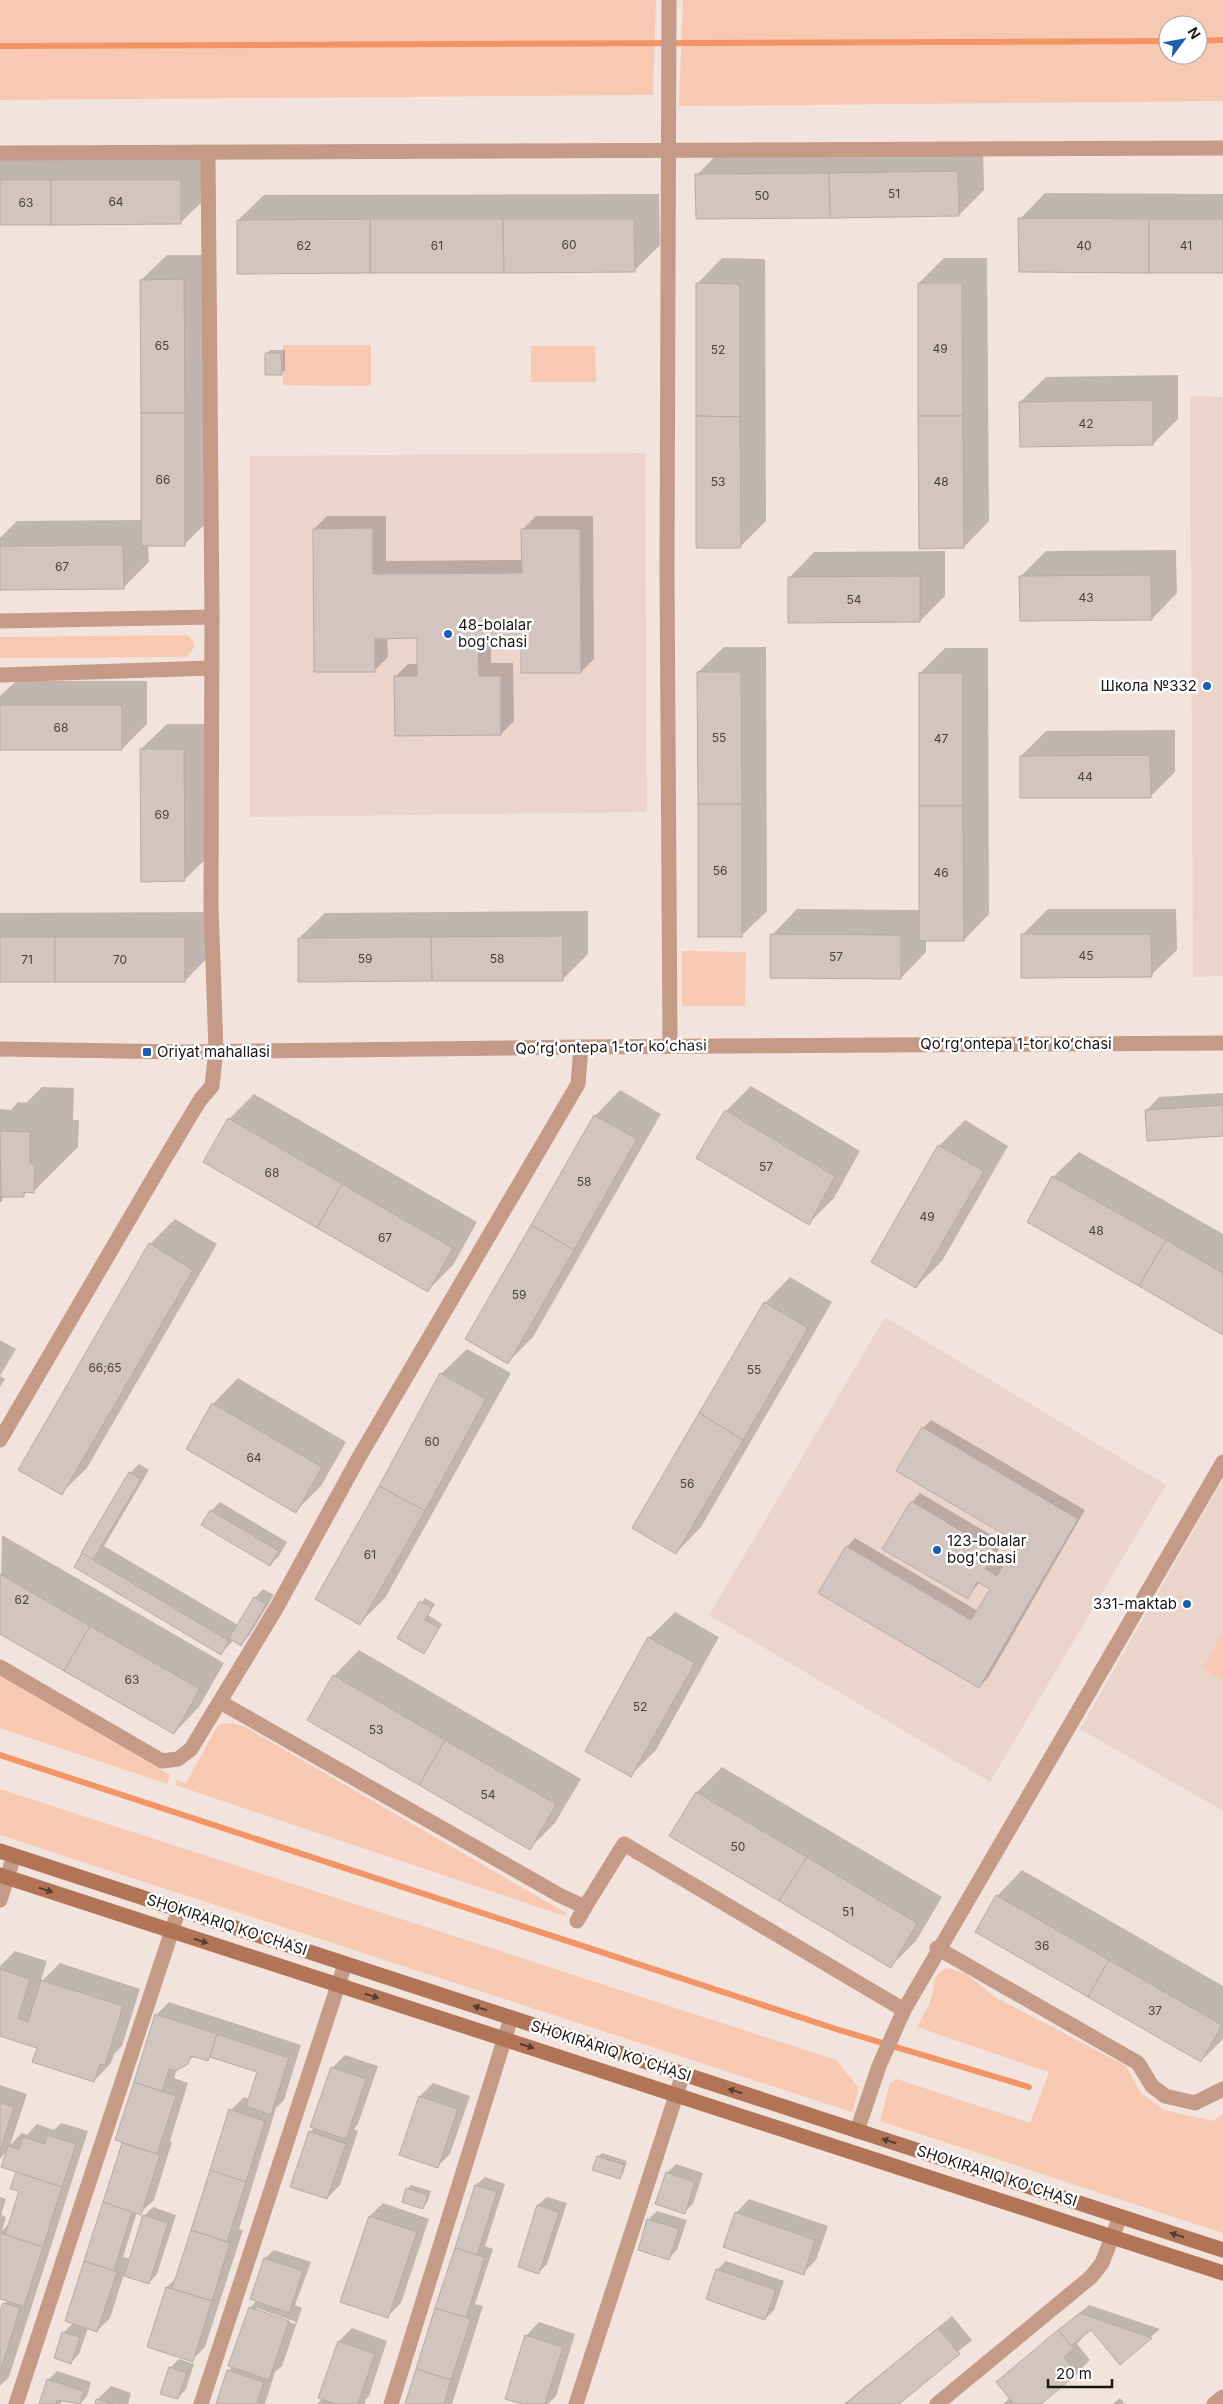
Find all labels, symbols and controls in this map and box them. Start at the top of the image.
north arrow [1158,15,1208,65]
text: N [1184,24,1204,42]
house number: 51 [888,186,900,201]
house number: 50 [755,188,769,203]
house number: 64 [108,194,124,209]
house number: 63 [19,195,33,210]
house number: 60 [561,237,577,252]
house number: 62 [297,238,311,253]
house number: 61 [431,238,443,253]
house number: 40 [1076,238,1092,253]
house number: 41 [1180,238,1192,253]
house number: 65 [155,338,169,353]
house number: 49 [932,341,948,356]
house number: 52 [711,342,725,357]
house number: 42 [1078,416,1094,431]
house number: 66 [156,472,170,487]
house number: 53 [711,474,725,489]
house number: 48 [933,474,949,489]
house number: 67 [55,559,69,574]
house number: 43 [1078,590,1094,605]
house number: 54 [846,592,862,607]
place label: 48-bolalar bog'chasi [458,615,532,651]
marker: 48-bolalar bog'chasi [442,628,454,640]
place label: Школа №332 [1101,676,1197,695]
marker: Школа №332 [1201,680,1213,692]
house number: 68 [54,720,68,735]
house number: 55 [712,730,726,745]
house number: 47 [934,731,948,746]
house number: 44 [1077,769,1093,784]
house number: 69 [155,807,169,822]
house number: 56 [713,863,727,878]
house number: 46 [933,865,949,880]
house number: 45 [1078,948,1094,963]
house number: 57 [829,949,843,964]
house number: 59 [358,951,372,966]
house number: 58 [490,951,504,966]
house number: 71 [21,952,33,967]
house number: 70 [113,952,127,967]
street label: Qoʻrgʻontepa 1-tor koʻchasi [920,1034,1112,1053]
street label: Qoʻrgʻontepa 1-tor koʻchasi [515,1035,707,1058]
place label: Oriyat mahallasi [157,1042,270,1061]
marker: Oriyat mahallasi [141,1046,153,1058]
house number: 57 [759,1159,773,1174]
house number: 68 [265,1165,279,1180]
house number: 58 [577,1174,591,1189]
house number: 49 [919,1209,935,1224]
house number: 48 [1088,1223,1104,1238]
house number: 67 [378,1230,392,1245]
house number: 59 [512,1287,526,1302]
house number: 66;65 [88,1360,122,1375]
house number: 55 [747,1362,761,1377]
house number: 60 [424,1434,440,1449]
house number: 64 [246,1450,262,1465]
house number: 56 [680,1476,694,1491]
place label: 123-bolalar bog'chasi [947,1531,1027,1567]
marker: 123-bolalar bog'chasi [931,1544,943,1556]
house number: 61 [364,1547,376,1562]
house number: 62 [15,1592,29,1607]
place label: 331-maktab [1093,1594,1177,1613]
marker: 331-maktab [1181,1598,1193,1610]
house number: 63 [125,1672,139,1687]
house number: 52 [633,1699,647,1714]
house number: 53 [369,1722,383,1737]
house number: 54 [480,1787,496,1802]
house number: 50 [731,1839,745,1854]
one-way arrow [39,1887,54,1895]
street label: SHOKIRARIQ KO'CHASI [145,1890,310,1959]
house number: 51 [842,1904,854,1919]
one-way arrow [194,1937,209,1945]
house number: 36 [1035,1938,1049,1953]
one-way arrow [365,1993,380,2001]
house number: 37 [1148,2003,1162,2018]
one-way arrow [473,2004,488,2011]
street label: SHOKIRARIQ KO'CHASI [529,2016,694,2085]
one-way arrow [519,2043,534,2051]
one-way arrow [727,2087,742,2094]
one-way arrow [881,2137,896,2145]
street label: SHOKIRARIQ KO'CHASI [915,2141,1080,2210]
one-way arrow [1169,2231,1184,2239]
scale bar [1048,2356,1112,2388]
text: 20 m [1056,2364,1092,2383]

